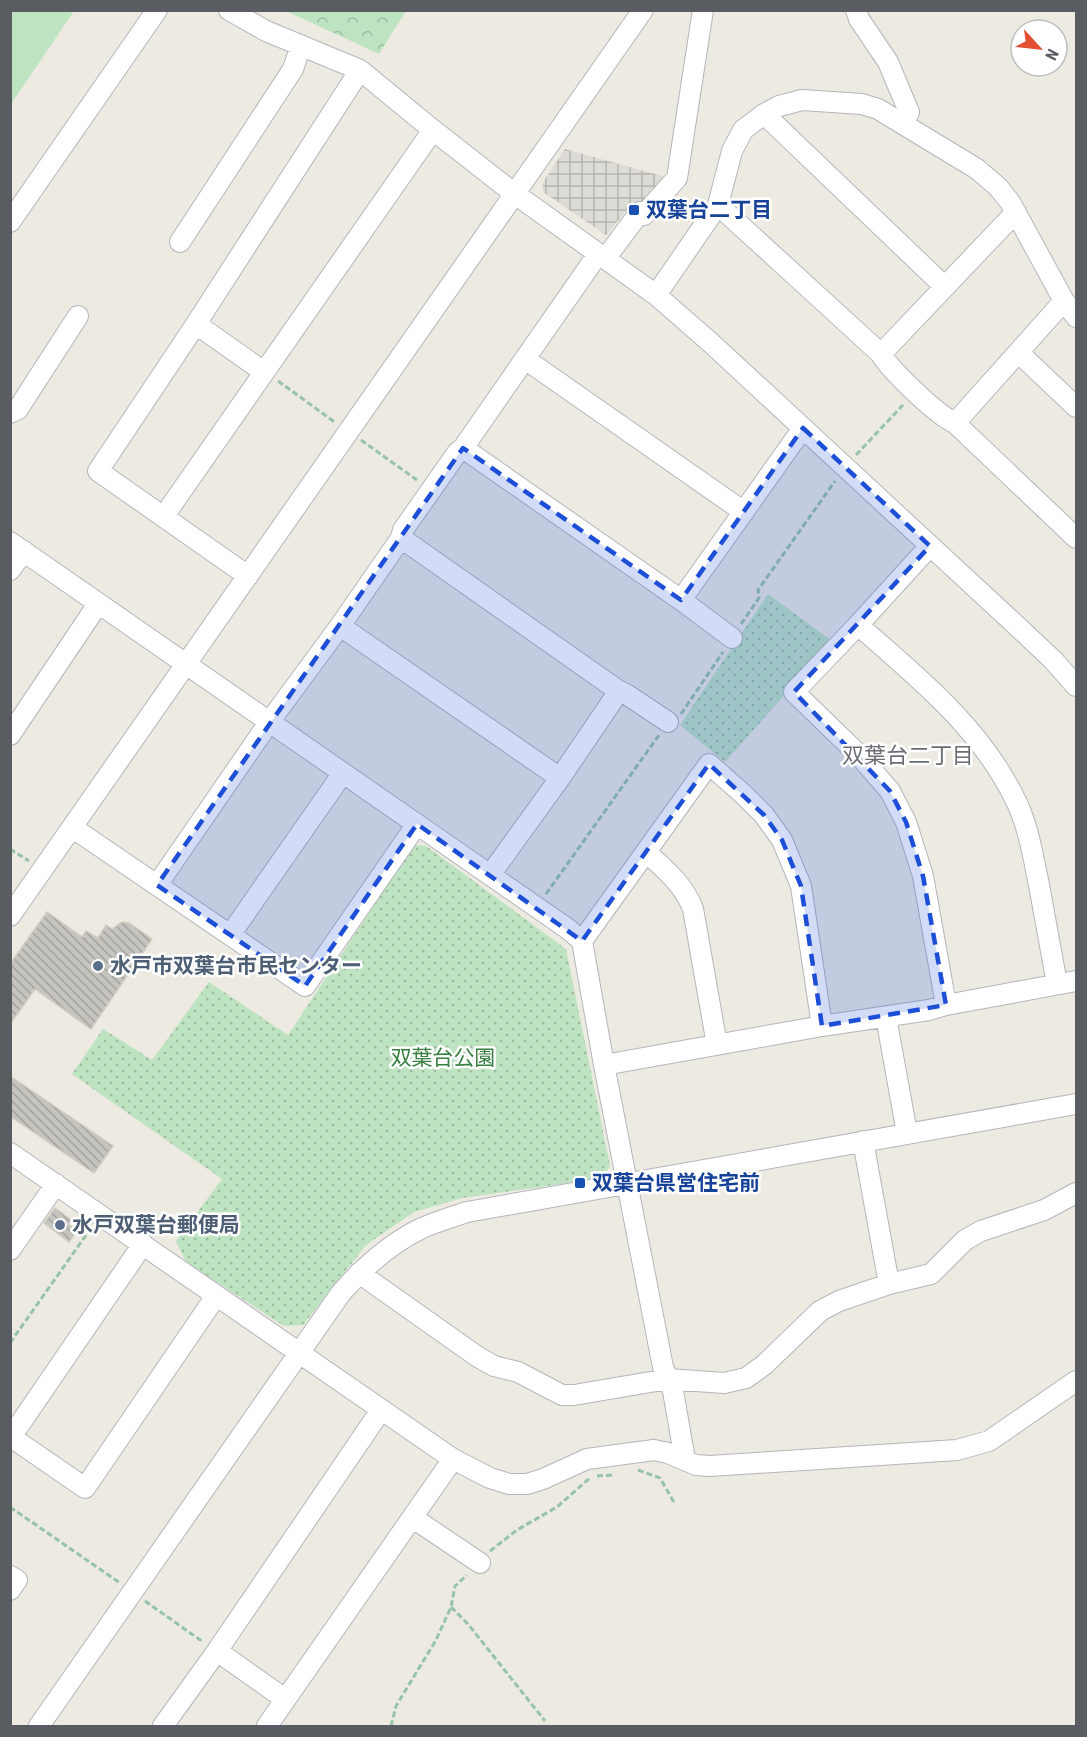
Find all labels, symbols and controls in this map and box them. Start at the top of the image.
north arrow [1009,18,1069,78]
text: N [1041,46,1063,63]
place label: 双葉台二丁目 [646,198,772,222]
marker: 双葉台二丁目 [627,203,641,217]
district label: 双葉台二丁目 [842,743,974,768]
place label: 水戸市双葉台市民センター [110,954,362,978]
marker: 水戸市双葉台市民センター [91,959,105,973]
park label: 双葉台公園 [391,1046,496,1070]
place label: 双葉台県営住宅前 [592,1171,760,1195]
marker: 双葉台県営住宅前 [573,1176,587,1190]
place label: 水戸双葉台郵便局 [72,1213,240,1237]
marker: 水戸双葉台郵便局 [53,1218,67,1232]

